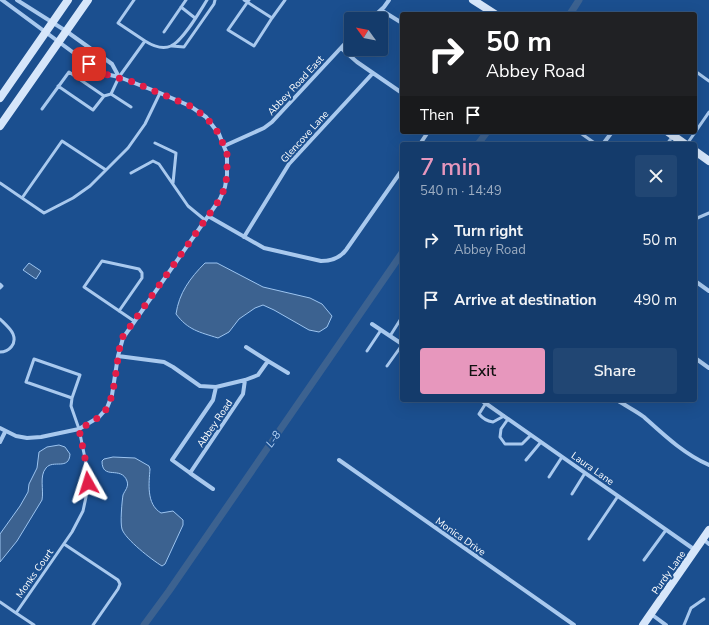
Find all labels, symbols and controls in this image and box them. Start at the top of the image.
north arrow [344,12,388,56]
map controls [344,12,388,56]
text: 50 m [486,23,552,61]
icon: right [420,28,472,80]
pin [72,47,106,81]
street label: Abbey Road East [264,52,327,119]
icon: arrive [78,53,100,75]
text: Abbey Road [486,59,585,83]
icon: arrive [462,104,484,126]
text: Then [420,105,454,125]
street label: Glencove Lane [277,108,332,166]
text: 7 min [420,151,481,183]
button: close [635,155,677,197]
text: 540 m · 14:49 [420,182,502,200]
text: Turn right [454,221,523,241]
icon: right [420,229,442,251]
text: 50 m [642,230,677,250]
text: Abbey Road [454,241,526,259]
icon: arrive [420,289,442,311]
text: Arrive at destination [454,290,597,310]
text: 490 m [633,290,677,310]
button: Exit [420,348,545,394]
button: Share [553,348,677,394]
street label: Abbey Road [194,397,236,450]
water label: L-8 [262,428,285,450]
street label: Laura Lane [568,449,617,489]
position arrow [67,462,109,504]
street label: Monica Drive [433,514,488,559]
street label: Monks Court [13,546,57,601]
street label: Purdy Lane [649,548,689,597]

